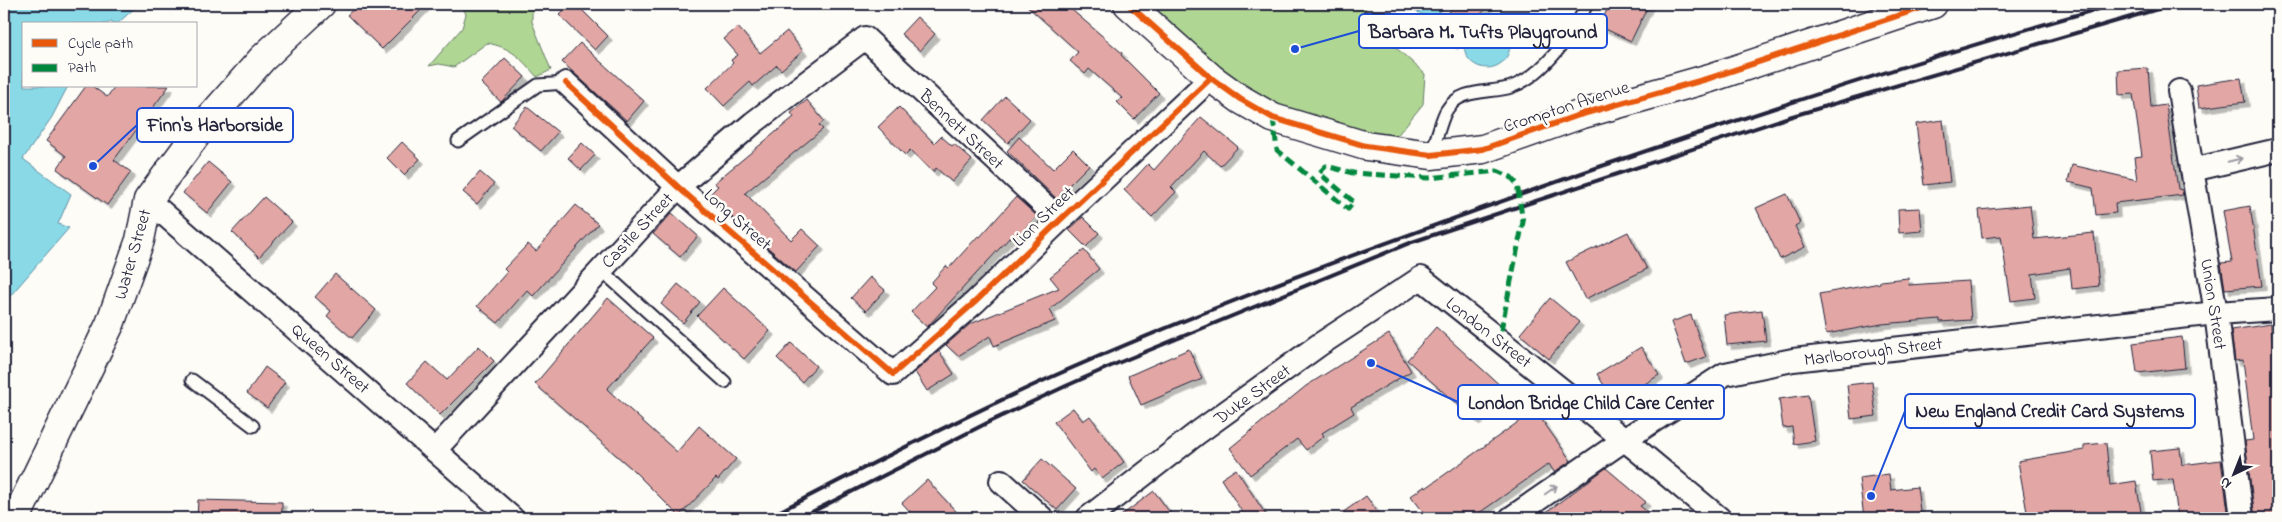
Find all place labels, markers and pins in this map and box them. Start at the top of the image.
callout: Barbara M. Tufts Playground [1359,14,1607,48]
callout: Finn's Harborside [137,108,293,142]
callout: London Bridge Child Care Center [1458,385,1724,419]
callout: New England Credit Card Systems [1905,394,2195,428]

